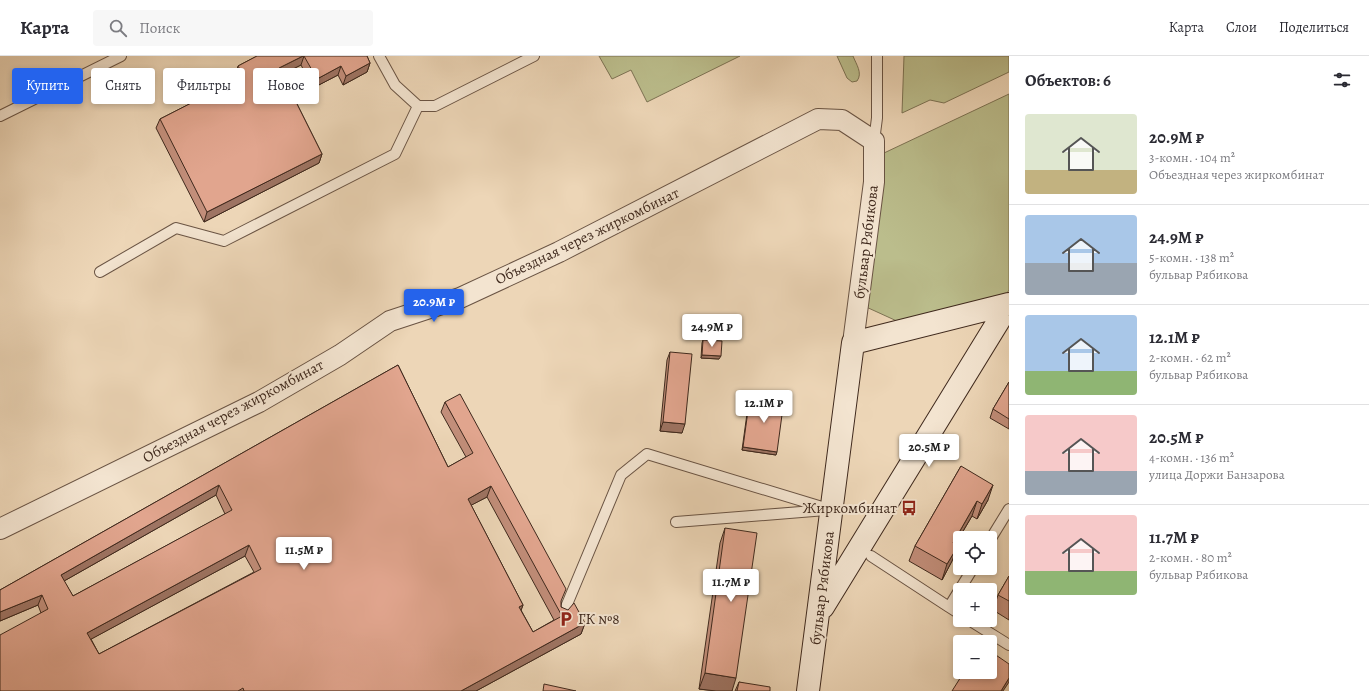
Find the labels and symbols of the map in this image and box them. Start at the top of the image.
street label: Объездная через жиркомбинат [492,183,683,289]
street label: бульвар Рябикова [849,184,883,300]
pin: 20.9M ₽ [397,289,471,323]
pin: 24.9M ₽ [675,314,749,348]
street label: Объездная через жиркомбинат [139,355,327,467]
pin: 12.1M ₽ [727,390,801,424]
pin: 20.5M ₽ [892,434,966,468]
place label: Жиркомбинат [803,498,897,518]
bus stop icon: Жиркомбинат [900,499,918,517]
street label: бульвар Рябикова [805,530,839,646]
pin: 11.5M ₽ [267,537,341,571]
pin: 11.7M ₽ [694,569,768,603]
place label: ГК №8 [578,609,620,629]
parking icon: ГК №8 [557,610,575,628]

